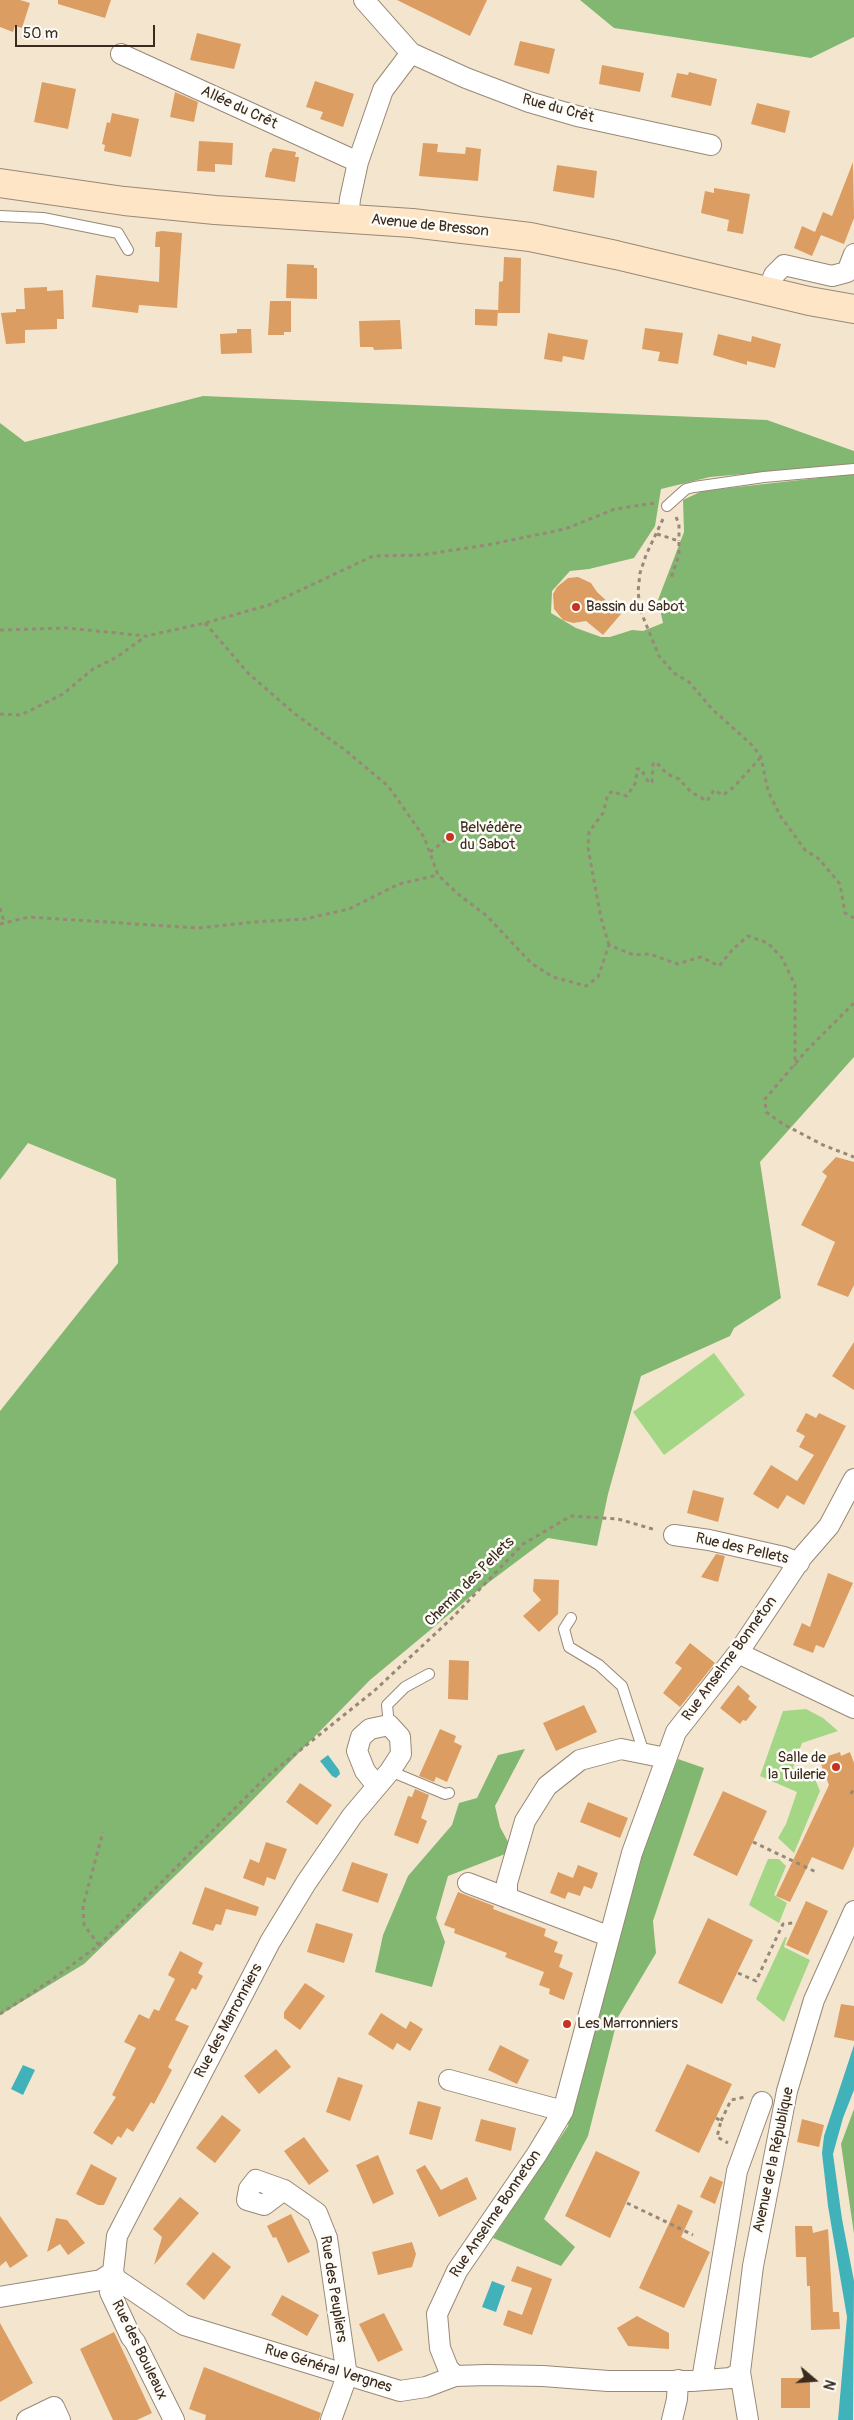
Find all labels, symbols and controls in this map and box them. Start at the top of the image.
scale bar [18,15,158,47]
text: 50 m [23,24,58,43]
street label: Allée du Crêt [198,82,280,134]
street label: Rue du Crêt [520,91,596,127]
street label: Avenue de Bresson [370,211,490,241]
place label: Bassin du Sabot [586,598,684,616]
marker: Bassin du Sabot [570,601,582,613]
place label: Belvédère du Sabot [460,819,522,854]
marker: Belvédère du Sabot [444,831,456,843]
street label: Rue des Pellets [694,1530,790,1568]
street label: Chemin des Pellets [422,1534,518,1630]
street label: Rue Anselme Bonneton [679,1593,781,1725]
place label: Salle de la Tuilerie [768,1749,826,1784]
marker: Salle de la Tuilerie [830,1761,842,1773]
street label: Rue des Marronniers [191,1961,267,2081]
place label: Les Marronniers [577,2015,678,2033]
marker: Les Marronniers [561,2018,573,2030]
street label: Avenue de la République [750,2086,798,2234]
street label: Rue Anselme Bonneton [447,2147,545,2281]
street label: Rue des Peupliers [316,2234,350,2344]
street label: Rue des Bouleaux [107,2297,171,2403]
street label: Rue Général Vergnes [262,2341,394,2397]
north arrow [789,2355,839,2405]
text: N [819,2378,838,2392]

